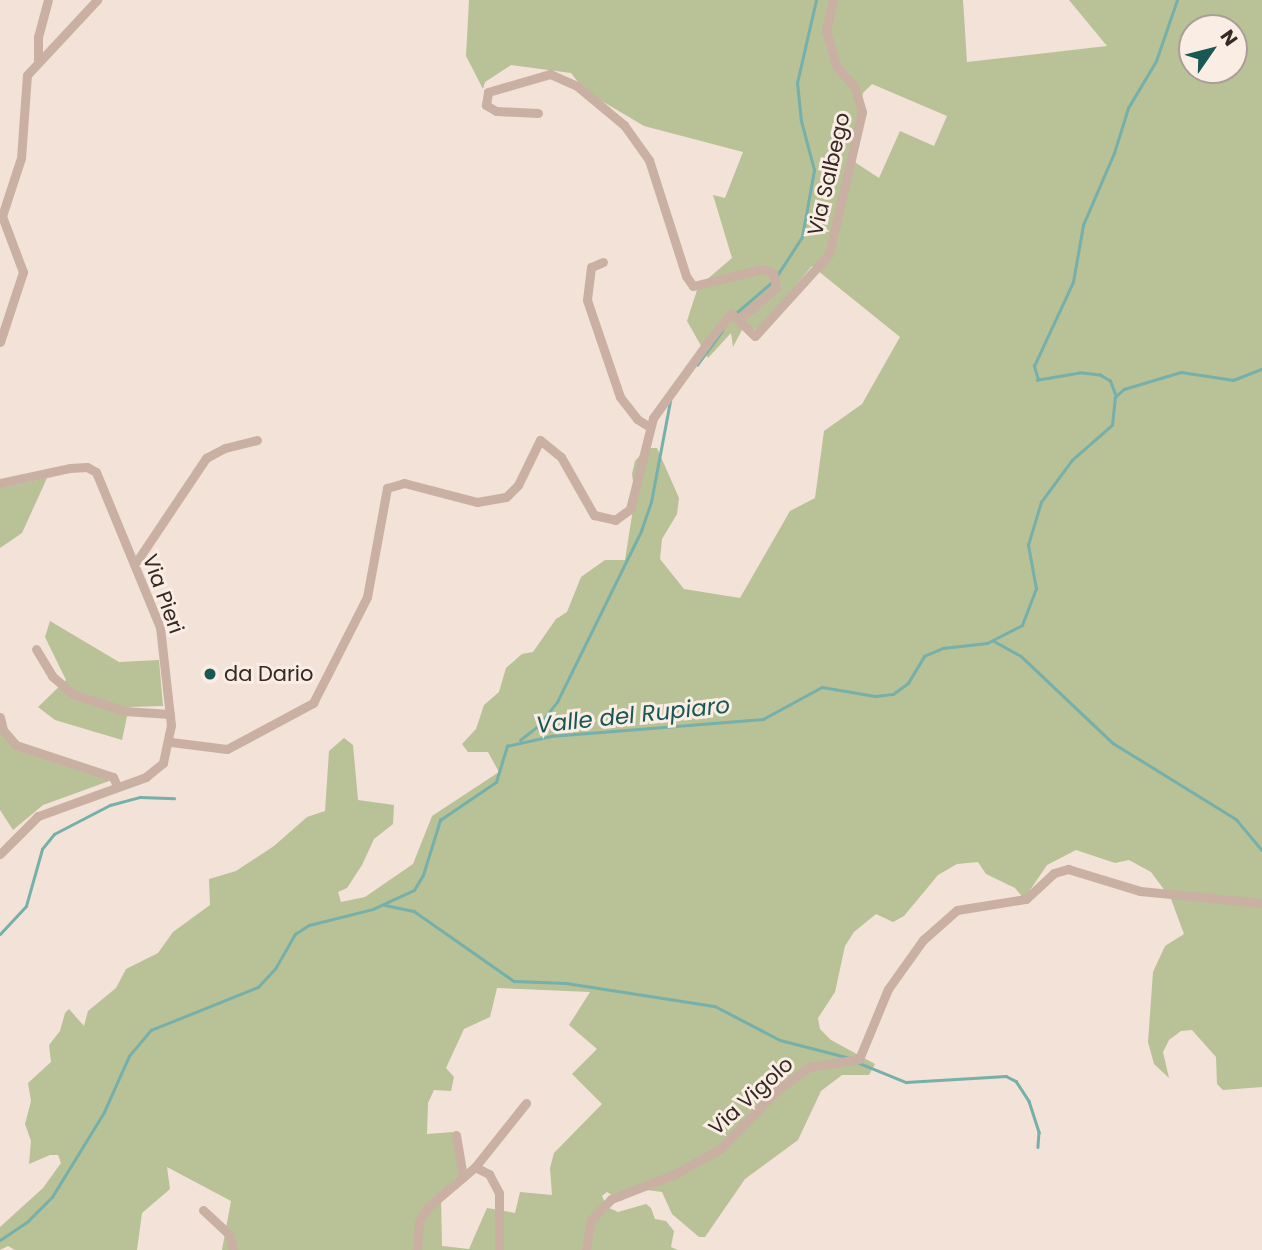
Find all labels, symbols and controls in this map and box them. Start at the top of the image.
north arrow [1178,14,1248,84]
text: N [1214,24,1244,51]
street label: Via Salbego [803,110,855,238]
street label: Via Pieri [137,551,189,637]
place label: da Dario [224,661,313,687]
marker: da Dario [202,666,218,682]
water label: Valle del Rupiaro [535,691,731,739]
street label: Via Vigolo [704,1052,798,1140]

